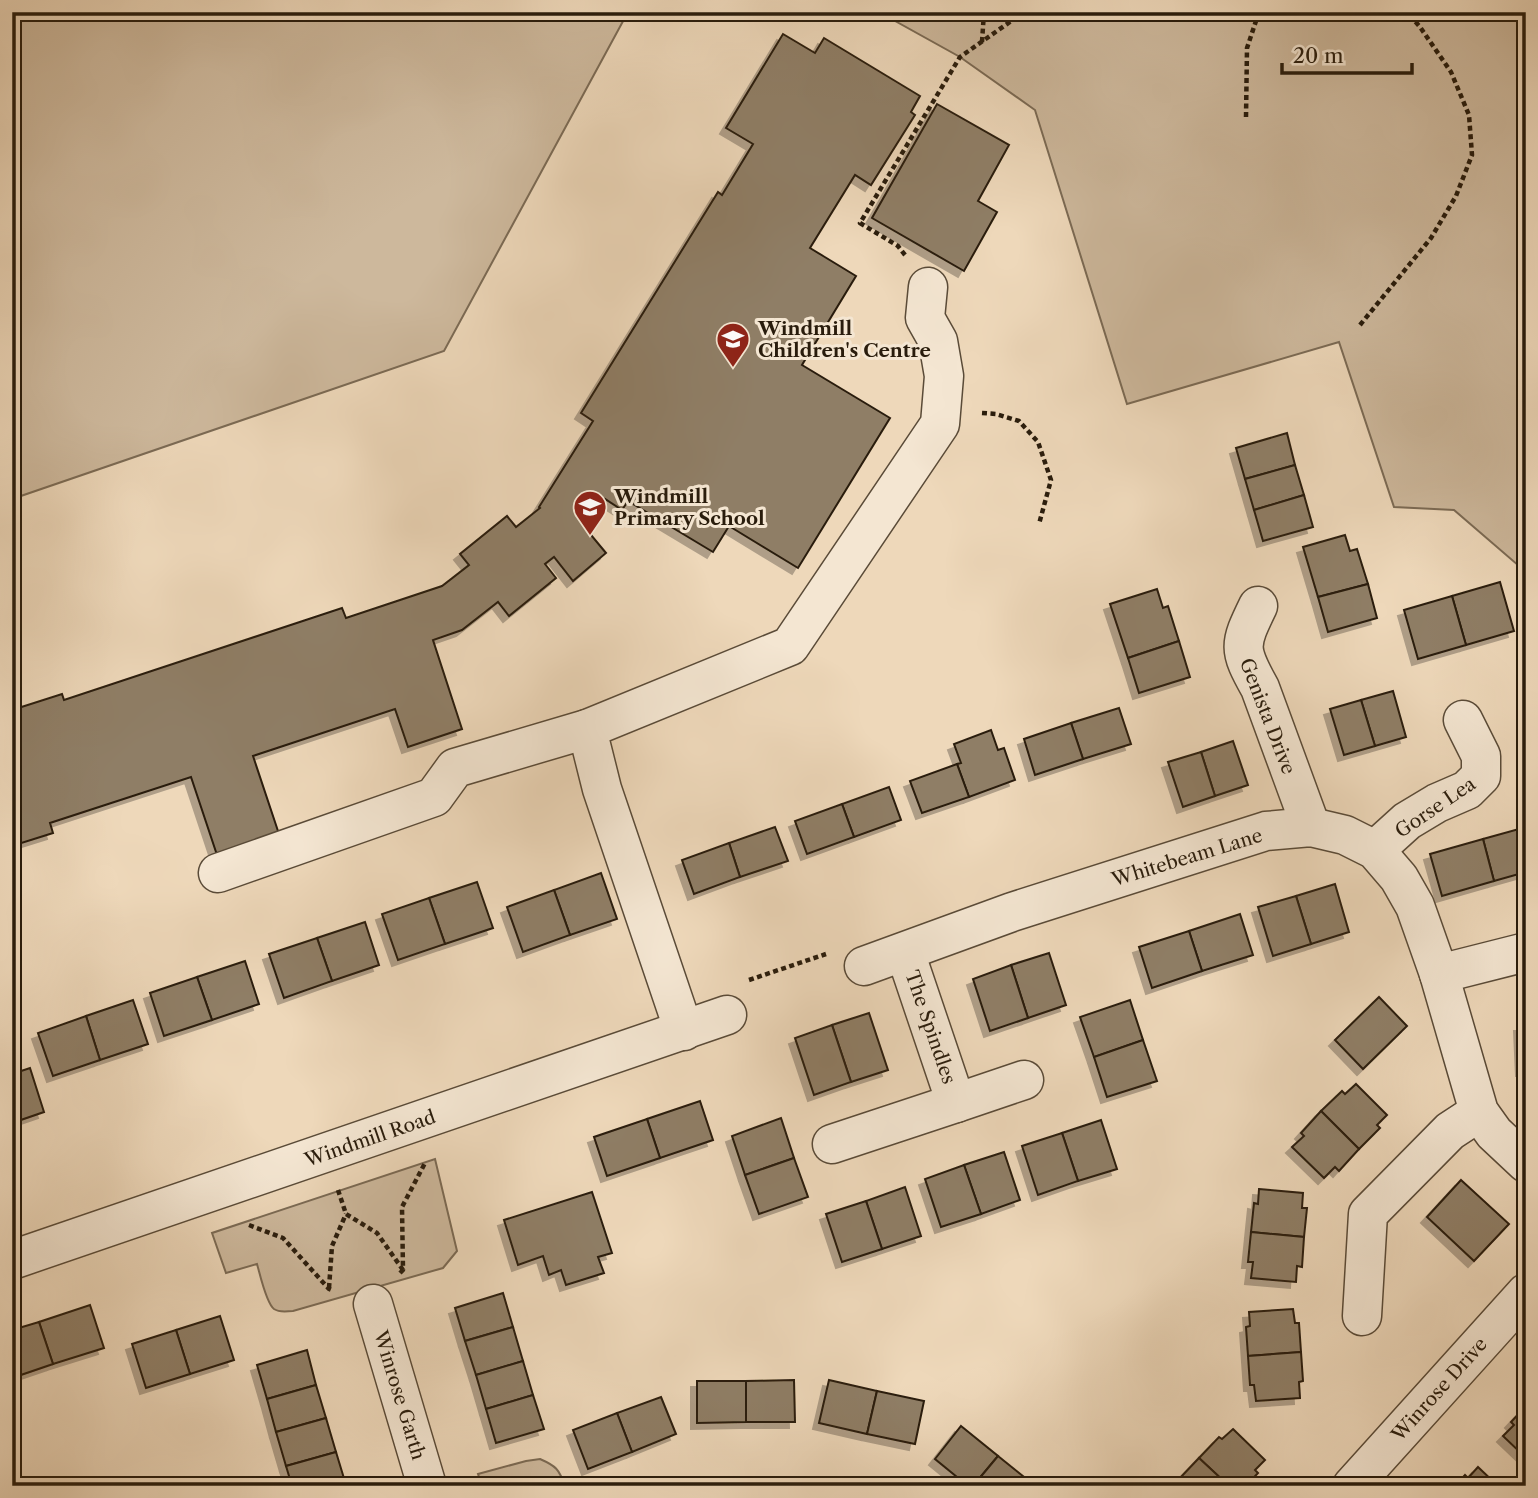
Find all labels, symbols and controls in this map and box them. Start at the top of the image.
scale bar [1282,32,1412,76]
text: 20 m [1293,43,1344,68]
place label: Windmill Children's Centre [757,317,931,362]
school or university icon: Windmill Children's Centre [714,320,752,369]
place label: Windmill Primary School [613,485,765,530]
school or university icon: Windmill Primary School [571,488,609,537]
street label: Genista Drive [1235,655,1300,778]
street label: Gorse Lea [1391,772,1480,843]
street label: Whitebeam Lane [1108,824,1265,892]
street label: The Spindles [900,967,961,1087]
street label: Windmill Road [301,1105,439,1172]
street label: Winrose Garth [369,1327,430,1463]
street label: Winrose Drive [1386,1333,1492,1447]

